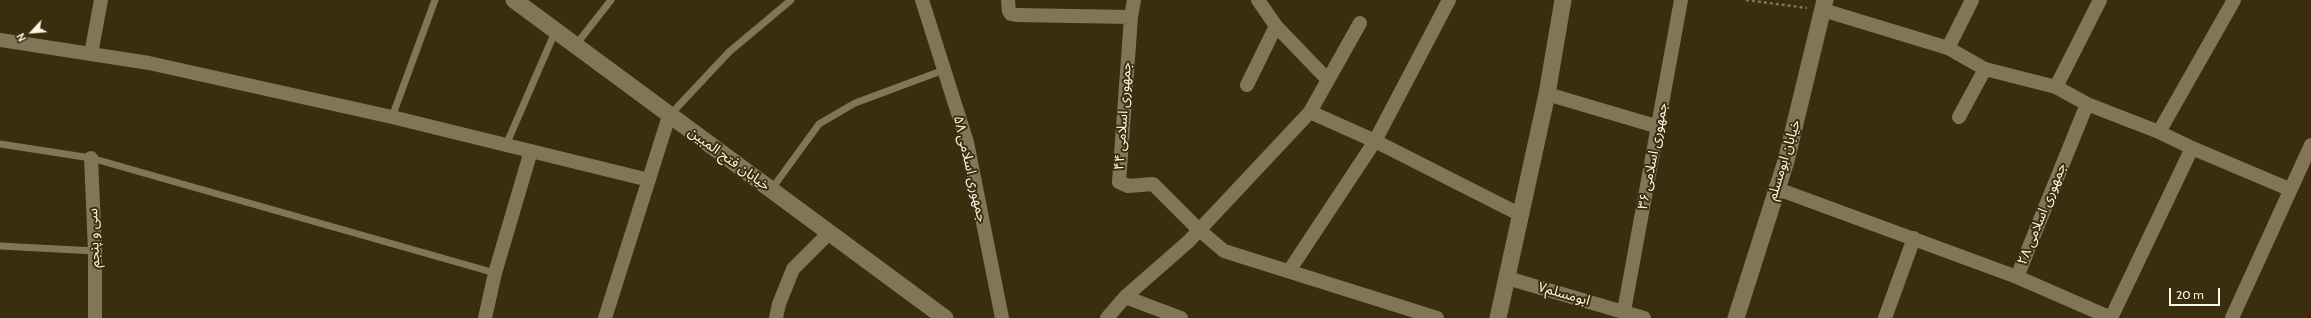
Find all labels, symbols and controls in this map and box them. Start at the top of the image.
north arrow [12,12,52,52]
text: N [13,31,29,44]
street label: جمهوری اسلامی ۴۴ [1111,61,1135,171]
street label: جمهوری اسلامی ۳۶ [1634,101,1672,211]
street label: جمهوری اسلامی ۵۸ [950,114,990,224]
street label: خیابان ابومسلم [1764,118,1804,202]
street label: خیابان فتح المبین [685,124,773,194]
street label: جمهوری اسلامی ۲۸ [2014,161,2070,267]
street label: سی و پنجم [85,208,103,268]
street label: ابومسلم۷ [1536,279,1592,309]
scale bar [2171,280,2222,306]
text: 20 m [2176,287,2204,302]

